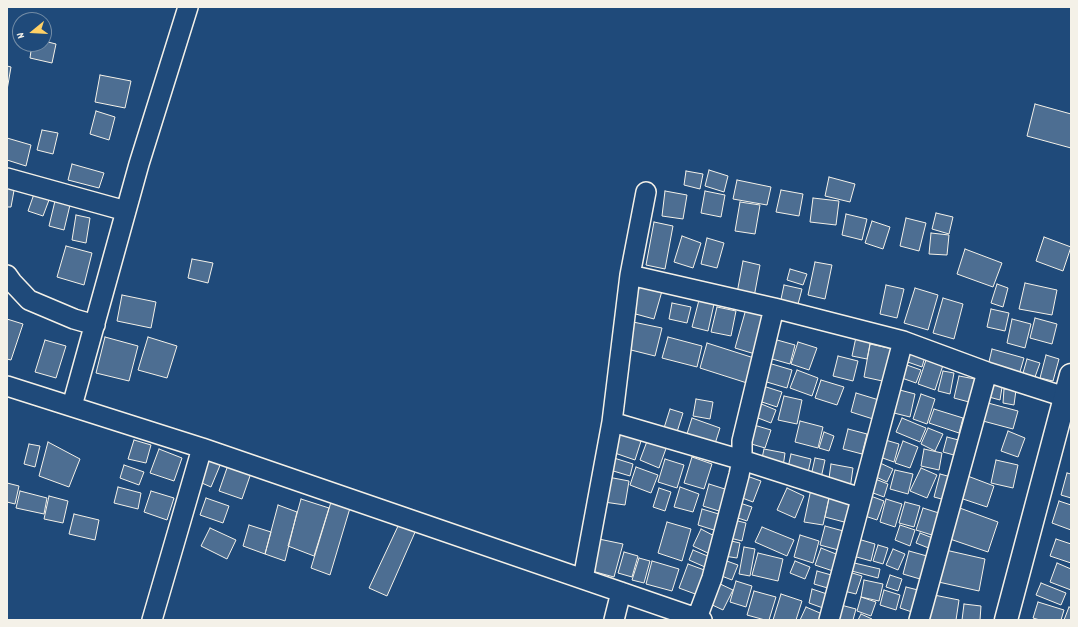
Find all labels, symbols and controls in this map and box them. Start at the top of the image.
north arrow [12,12,52,52]
text: N [13,30,30,40]

